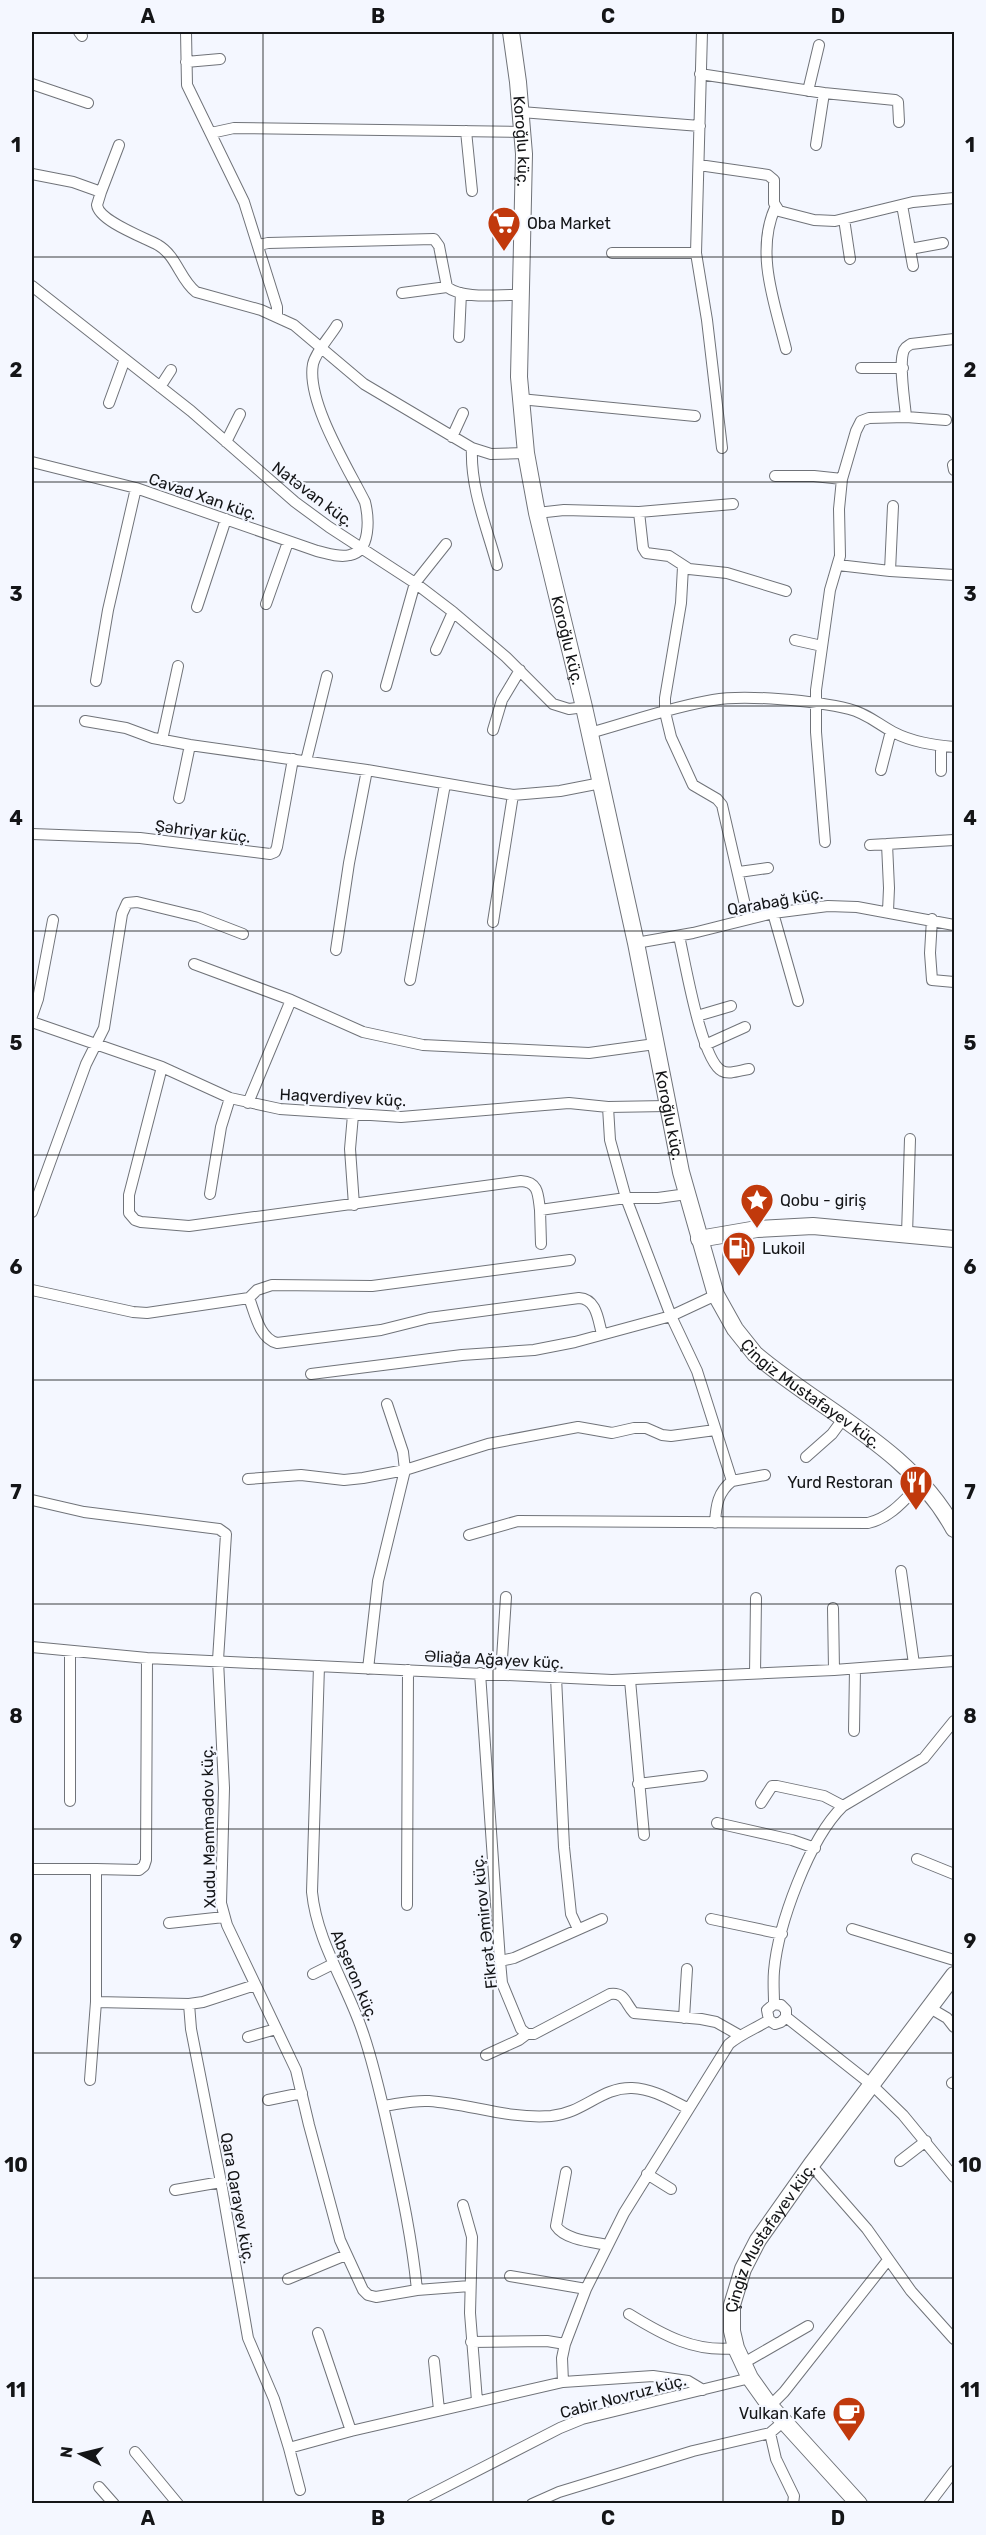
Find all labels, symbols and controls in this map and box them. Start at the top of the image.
text: A [141,4,156,28]
text: B [371,4,385,28]
text: C [601,4,615,28]
text: D [831,4,845,28]
street label: Koroğlu küç. [509,95,533,187]
text: 1 [11,133,21,157]
text: 1 [965,133,975,157]
supermarket icon: Oba Market [486,205,522,252]
place label: Oba Market [527,214,611,233]
text: 2 [10,358,23,382]
text: 2 [964,358,977,382]
street label: Natəvan küç. [268,458,357,531]
street label: Cavad Xan küç. [146,469,260,524]
text: 3 [9,582,23,606]
text: 3 [963,582,977,606]
street label: Koroğlu küç. [547,594,587,687]
text: 4 [9,806,23,830]
text: 4 [963,806,977,830]
street label: Şəhriyar küç. [154,816,252,847]
street label: Qarabağ küç. [726,884,825,919]
text: 5 [10,1031,23,1055]
text: 5 [964,1031,977,1055]
street label: Koroğlu küç. [651,1069,687,1162]
street label: Haqverdiyev küç. [279,1085,407,1110]
place icon: Qobu - giriş [739,1182,775,1229]
place label: Qobu - giriş [780,1191,866,1210]
fuel station icon: Lukoil [721,1230,757,1277]
place label: Lukoil [762,1239,805,1258]
text: 6 [9,1255,23,1279]
text: 6 [963,1255,977,1279]
street label: Çingiz Mustafayev küç. [737,1335,885,1453]
restaurant icon: Yurd Restoran [898,1464,934,1511]
place label: Yurd Restoran [787,1473,893,1492]
text: 7 [10,1480,22,1504]
text: 7 [964,1480,976,1504]
street label: Əliağa Ağayev küç. [424,1646,564,1673]
text: 8 [9,1704,23,1728]
text: 8 [963,1704,977,1728]
street label: Xudu Məmmədov küç. [198,1745,219,1909]
street label: Fikrət Əmirov küç. [468,1854,501,1990]
street label: Abşeron küç. [327,1927,382,2023]
text: 9 [10,1929,23,1953]
text: 9 [964,1929,977,1953]
street label: Qara Qarayev küç. [217,2131,258,2265]
text: 10 [4,2153,28,2177]
text: 10 [958,2153,982,2177]
street label: Çingiz Mustafayev küç. [723,2159,820,2313]
street label: Cabir Novruz küç. [558,2370,688,2422]
text: 11 [6,2378,26,2402]
text: 11 [960,2378,980,2402]
cafe icon: Vulkan Kafe [831,2395,867,2442]
place label: Vulkan Kafe [739,2404,826,2423]
north arrow [51,2424,111,2484]
text: N [56,2445,77,2459]
text: A [141,2506,156,2530]
text: B [371,2506,385,2530]
text: C [601,2506,615,2530]
text: D [831,2506,845,2530]

